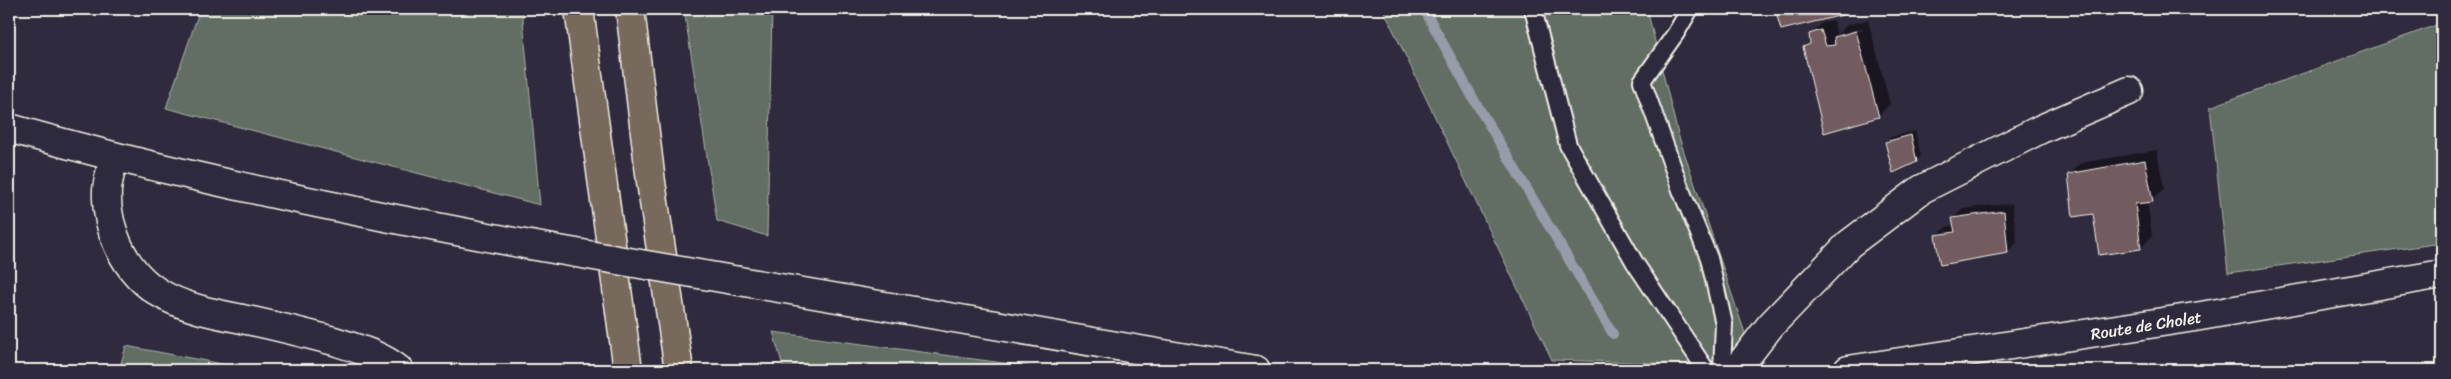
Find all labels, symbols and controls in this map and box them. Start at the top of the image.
street label: Route de Cholet [2089,302,2204,349]

